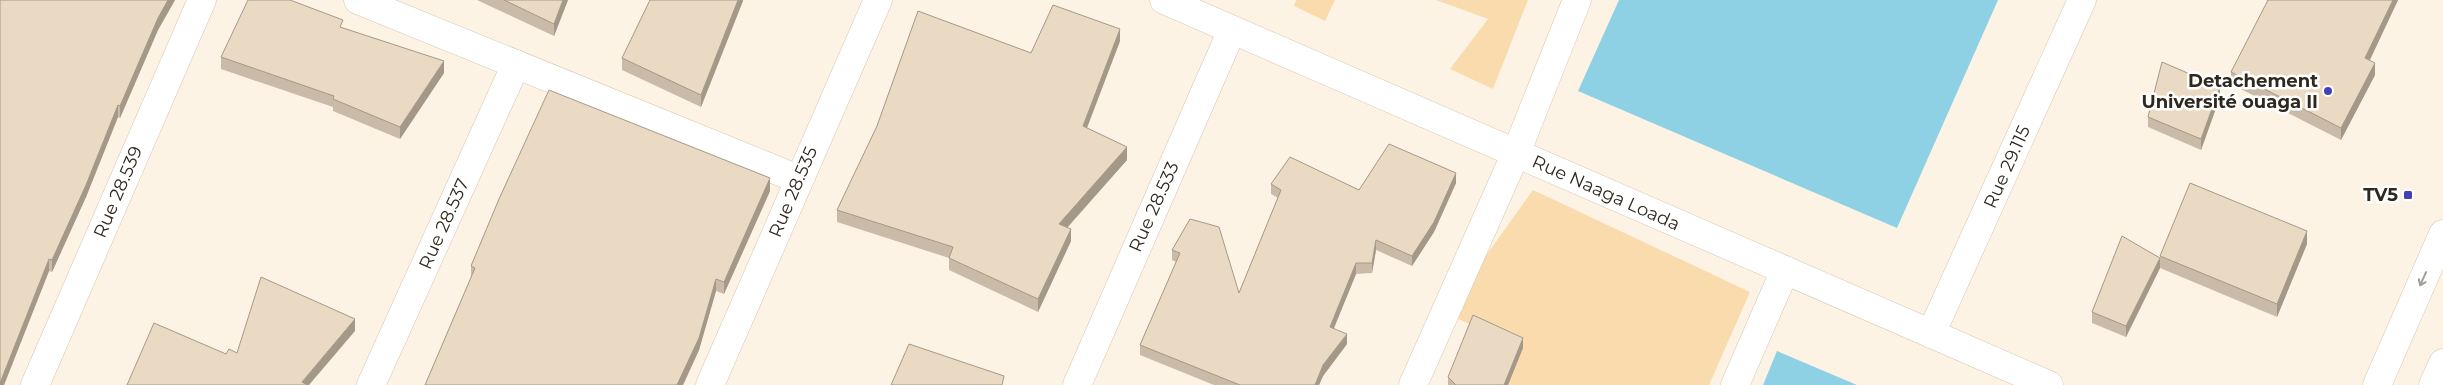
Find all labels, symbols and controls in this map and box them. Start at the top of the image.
place label: Detachement Université ouaga II [2141,70,2318,113]
marker: Detachement Université ouaga II [2322,85,2334,97]
street label: Rue 29.115 [1979,122,2035,212]
street label: Rue 28.539 [89,143,147,241]
street label: Rue 28.535 [764,143,822,241]
street label: Rue Naaga Loada [1529,151,1683,235]
street label: Rue 28.533 [1124,158,1184,256]
street label: Rue 28.537 [414,175,474,273]
place label: TV5 [2363,184,2398,206]
marker: TV5 [2402,189,2414,201]
one-way arrow [2418,271,2428,286]

